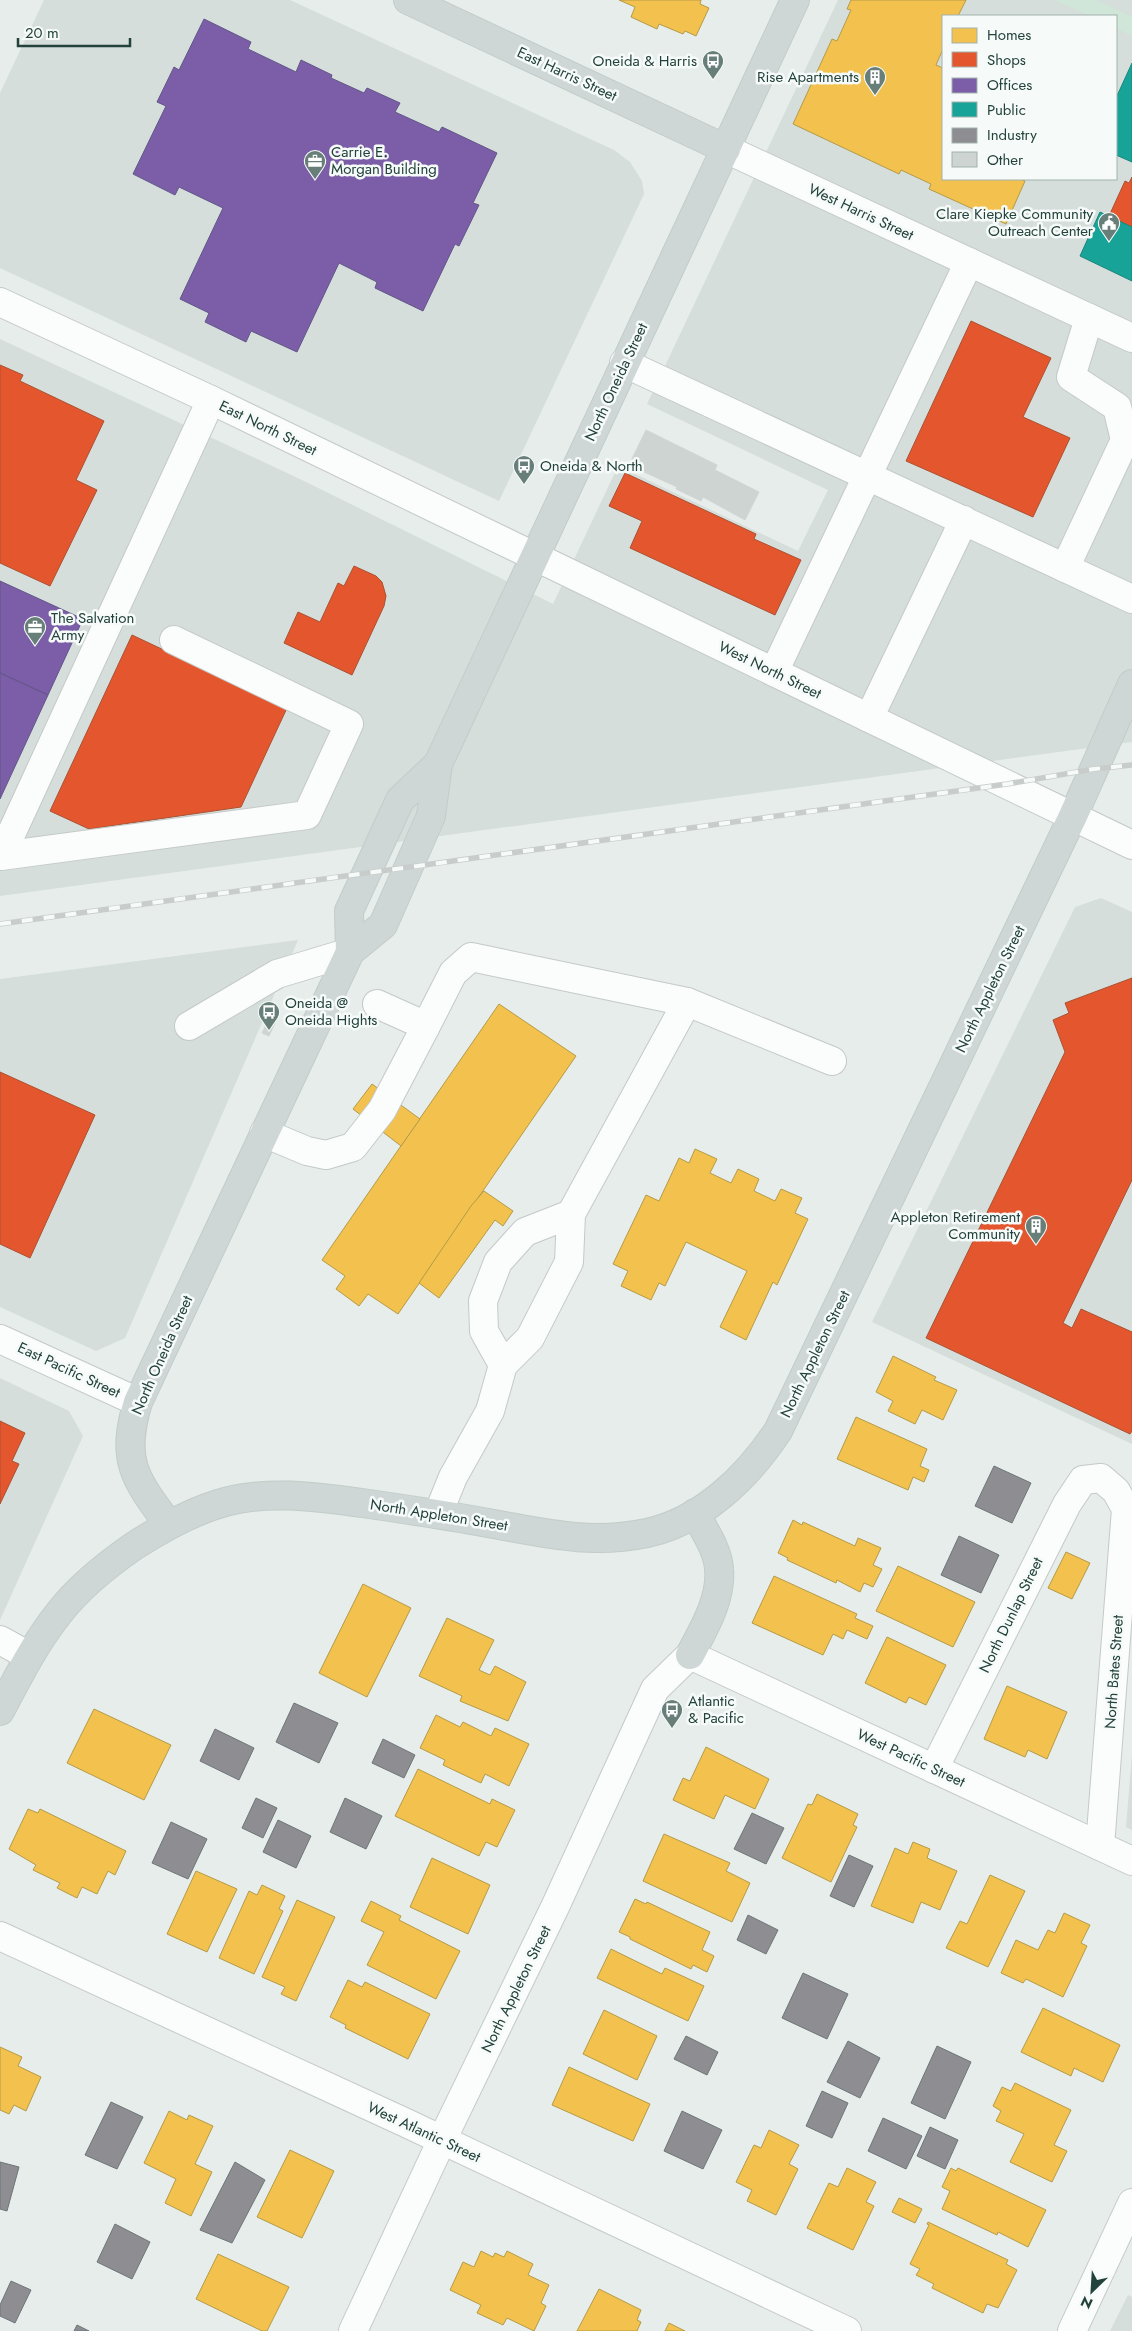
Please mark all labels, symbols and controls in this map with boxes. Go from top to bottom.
scale bar [18,15,130,47]
legend [942,15,1117,180]
text: 20 m [25,22,59,44]
text: Homes [987,24,1031,46]
street label: East Harris Street [513,41,621,107]
bus stop icon: Oneida & Harris [701,49,725,80]
text: Shops [987,49,1026,71]
place label: Oneida & Harris [593,50,697,72]
building icon: Rise Apartments [863,65,887,96]
place label: Rise Apartments [757,66,859,88]
text: Offices [987,74,1032,96]
text: Public [987,99,1026,121]
text: Industry [987,124,1037,146]
place label: Carrie E. Morgan Building [331,141,437,180]
office icon: Carrie E. Morgan Building [303,149,327,180]
text: Other [987,149,1024,171]
street label: West Harris Street [805,178,918,246]
place label: Clare Kiepke Community Outreach Center [936,203,1094,242]
public building icon: Clare Kiepke Community Outreach Center [1097,211,1121,242]
street label: North Oneida Street [579,319,653,445]
street label: East North Street [215,395,321,461]
bus stop icon: Oneida & North [512,454,536,485]
place label: Oneida & North [540,455,643,477]
place label: The Salvation Army [51,607,134,646]
office icon: The Salvation Army [23,615,47,646]
street label: West North Street [715,636,826,705]
street label: North Appleton Street [950,921,1031,1056]
place label: Oneida @ Oneida Hights [285,992,377,1031]
bus stop icon: Oneida @ Oneida Hights [257,1000,281,1031]
place label: Appleton Retirement Community [890,1206,1020,1245]
building icon: Appleton Retirement Community [1024,1214,1048,1245]
street label: North Appleton Street [775,1286,856,1421]
street label: North Oneida Street [126,1292,198,1418]
street label: East Pacific Street [14,1337,124,1404]
street label: North Appleton Street [369,1493,510,1537]
street label: North Dunlap Street [973,1553,1049,1677]
street label: North Bates Street [1099,1614,1129,1730]
place label: Atlantic & Pacific [688,1690,744,1729]
bus stop icon: Atlantic & Pacific [660,1698,684,1729]
street label: West Pacific Street [853,1723,969,1793]
street label: North Appleton Street [476,1921,557,2056]
street label: West Atlantic Street [364,2096,485,2168]
north arrow [1067,2266,1117,2316]
text: N [1077,2291,1096,2314]

